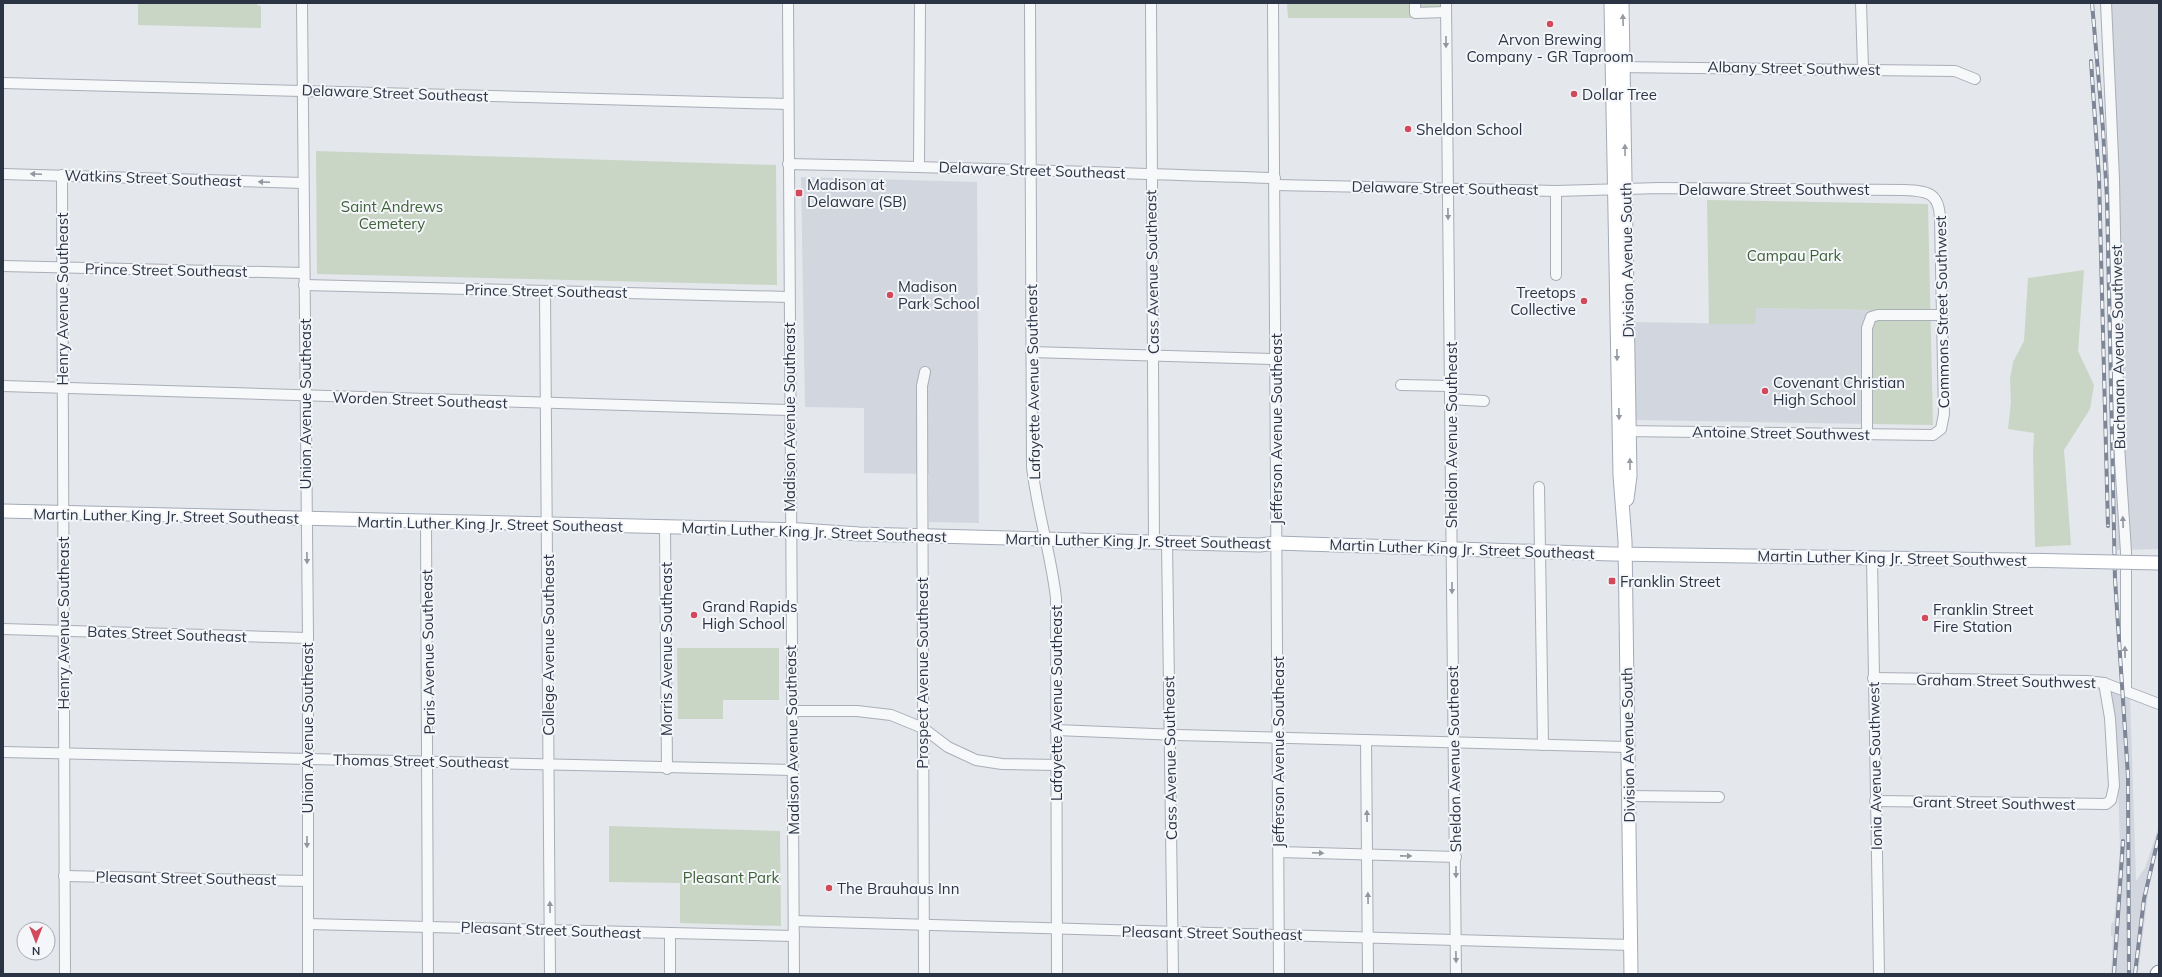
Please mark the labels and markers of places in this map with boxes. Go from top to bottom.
marker: Arvon Brewing Company - GR Taproom [1545,19,1555,29]
place label: Arvon Brewing Company - GR Taproom [1466,30,1634,66]
place label: Dollar Tree [1582,85,1657,104]
marker: Dollar Tree [1569,89,1579,99]
place label: Sheldon School [1416,120,1522,139]
marker: Sheldon School [1403,124,1413,134]
place label: Madison at Delaware (SB) [807,175,907,211]
marker: Madison at Delaware (SB) [794,188,804,198]
place label: Madison Park School [898,277,980,313]
place label: Treetops Collective [1510,283,1576,319]
marker: Madison Park School [885,290,895,300]
marker: Treetops Collective [1579,296,1589,306]
place label: Covenant Christian High School [1773,373,1905,409]
marker: Covenant Christian High School [1760,386,1770,396]
place label: Franklin Street [1620,572,1721,591]
marker: Franklin Street [1607,576,1617,586]
place label: Grand Rapids High School [702,597,797,633]
place label: Franklin Street Fire Station [1933,600,2034,636]
marker: Grand Rapids High School [689,610,699,620]
marker: Franklin Street Fire Station [1920,613,1930,623]
place label: The Brauhaus Inn [837,879,959,898]
marker: The Brauhaus Inn [824,883,834,893]

